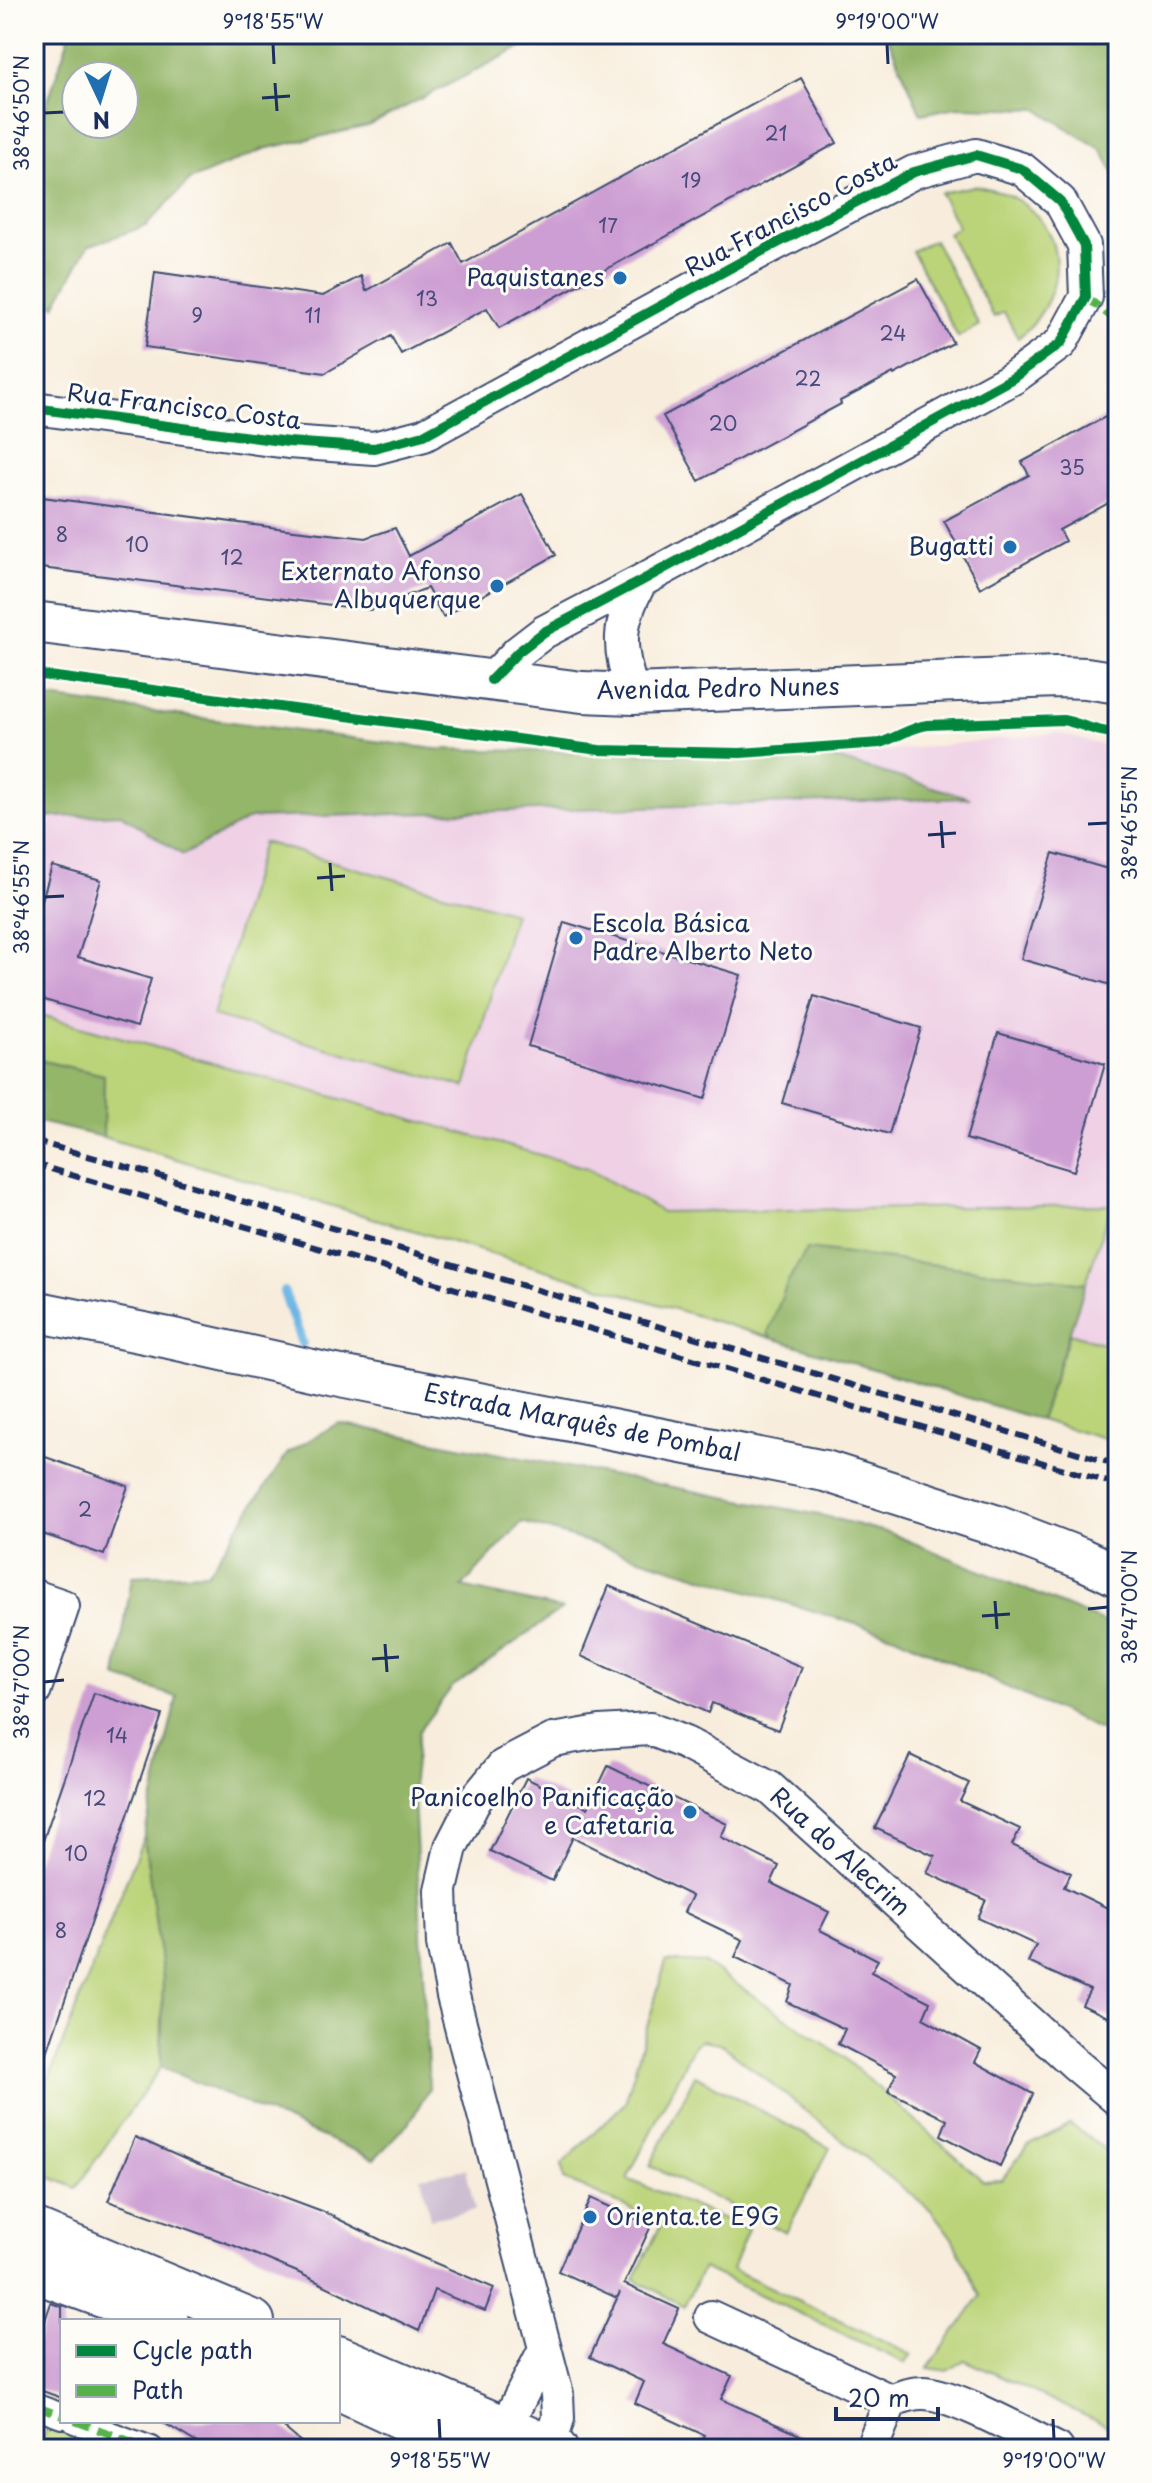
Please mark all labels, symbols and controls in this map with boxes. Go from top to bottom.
text: 9°18'55"W [222,6,324,36]
text: 9°19'00"W [835,6,939,36]
text: 38°46'50"N [6,55,36,171]
north arrow [60,60,140,140]
text: N [92,104,111,139]
house number: 21 [764,118,788,148]
street label: Rua Francisco Costa [678,142,902,284]
house number: 19 [681,165,701,195]
house number: 17 [598,210,618,240]
place label: Paquistanes [466,258,604,294]
marker: Paquistanes [611,269,629,287]
house number: 13 [416,283,438,313]
house number: 9 [191,300,203,330]
house number: 11 [305,300,321,330]
house number: 24 [880,318,906,348]
house number: 22 [795,363,821,393]
street label: Rua Francisco Costa [65,373,303,437]
house number: 20 [709,408,737,438]
house number: 35 [1059,452,1085,482]
house number: 8 [56,519,68,549]
place label: Bugatti [908,527,994,563]
house number: 10 [125,529,149,559]
marker: Bugatti [1001,538,1019,556]
house number: 12 [220,542,244,572]
place label: Externato Afonso Albuquerque [280,552,481,616]
marker: Externato Afonso Albuquerque [488,577,506,595]
street label: Avenida Pedro Nunes [596,667,840,707]
text: 38°46'55"N [1114,766,1144,881]
text: 38°46'55"N [6,840,36,955]
place label: Escola Básica Padre Alberto Neto [592,904,813,968]
marker: Escola Básica Padre Alberto Neto [567,929,585,947]
street label: Estrada Marquês de Pombal [421,1373,744,1469]
house number: 2 [78,1494,92,1524]
text: 38°47'00"N [1114,1550,1144,1665]
text: 38°47'00"N [6,1625,36,1740]
house number: 14 [106,1720,128,1750]
place label: Panicoelho Panificação e Cafetaria [410,1778,674,1842]
street label: Rua do Alecrim [763,1778,920,1923]
house number: 12 [83,1783,107,1813]
marker: Panicoelho Panificação e Cafetaria [681,1803,699,1821]
house number: 10 [64,1838,88,1868]
house number: 8 [55,1915,67,1945]
place label: Orienta.te E9G [606,2197,779,2233]
marker: Orienta.te E9G [581,2208,599,2226]
legend [60,2319,340,2423]
text: Cycle path [132,2331,253,2367]
text: Path [132,2371,184,2407]
scale bar [836,2371,938,2421]
text: 20 m [848,2379,910,2415]
text: 9°18'55"W [389,2445,491,2475]
text: 9°19'00"W [1002,2445,1106,2475]

